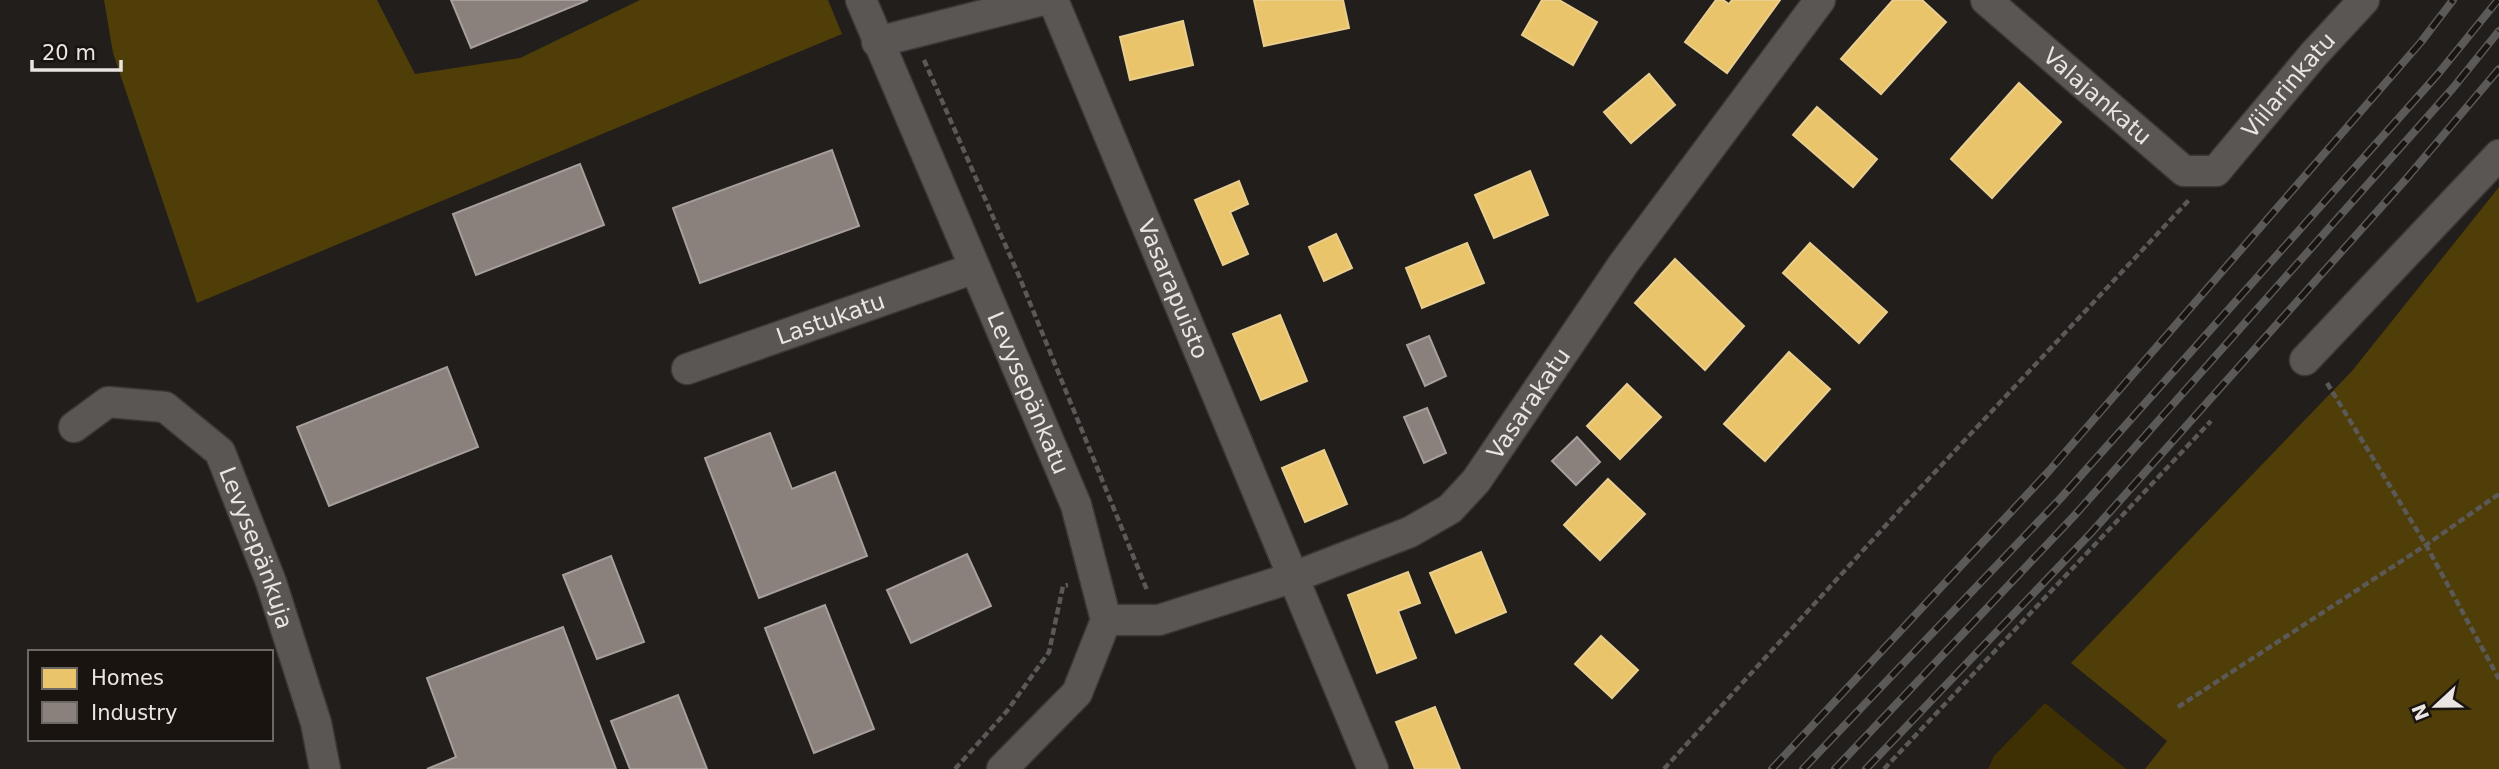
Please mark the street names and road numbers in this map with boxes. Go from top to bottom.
street label: Viilarinkatu [2237,27,2340,143]
street label: Valajankatu [2038,42,2157,150]
street label: Vasarapuisto [1133,215,1214,362]
street label: Lastukatu [773,288,888,350]
street label: Levysepänkatu [982,308,1074,478]
street label: Vasarakatu [1482,343,1575,464]
street label: Levysepänkuja [214,463,298,632]

